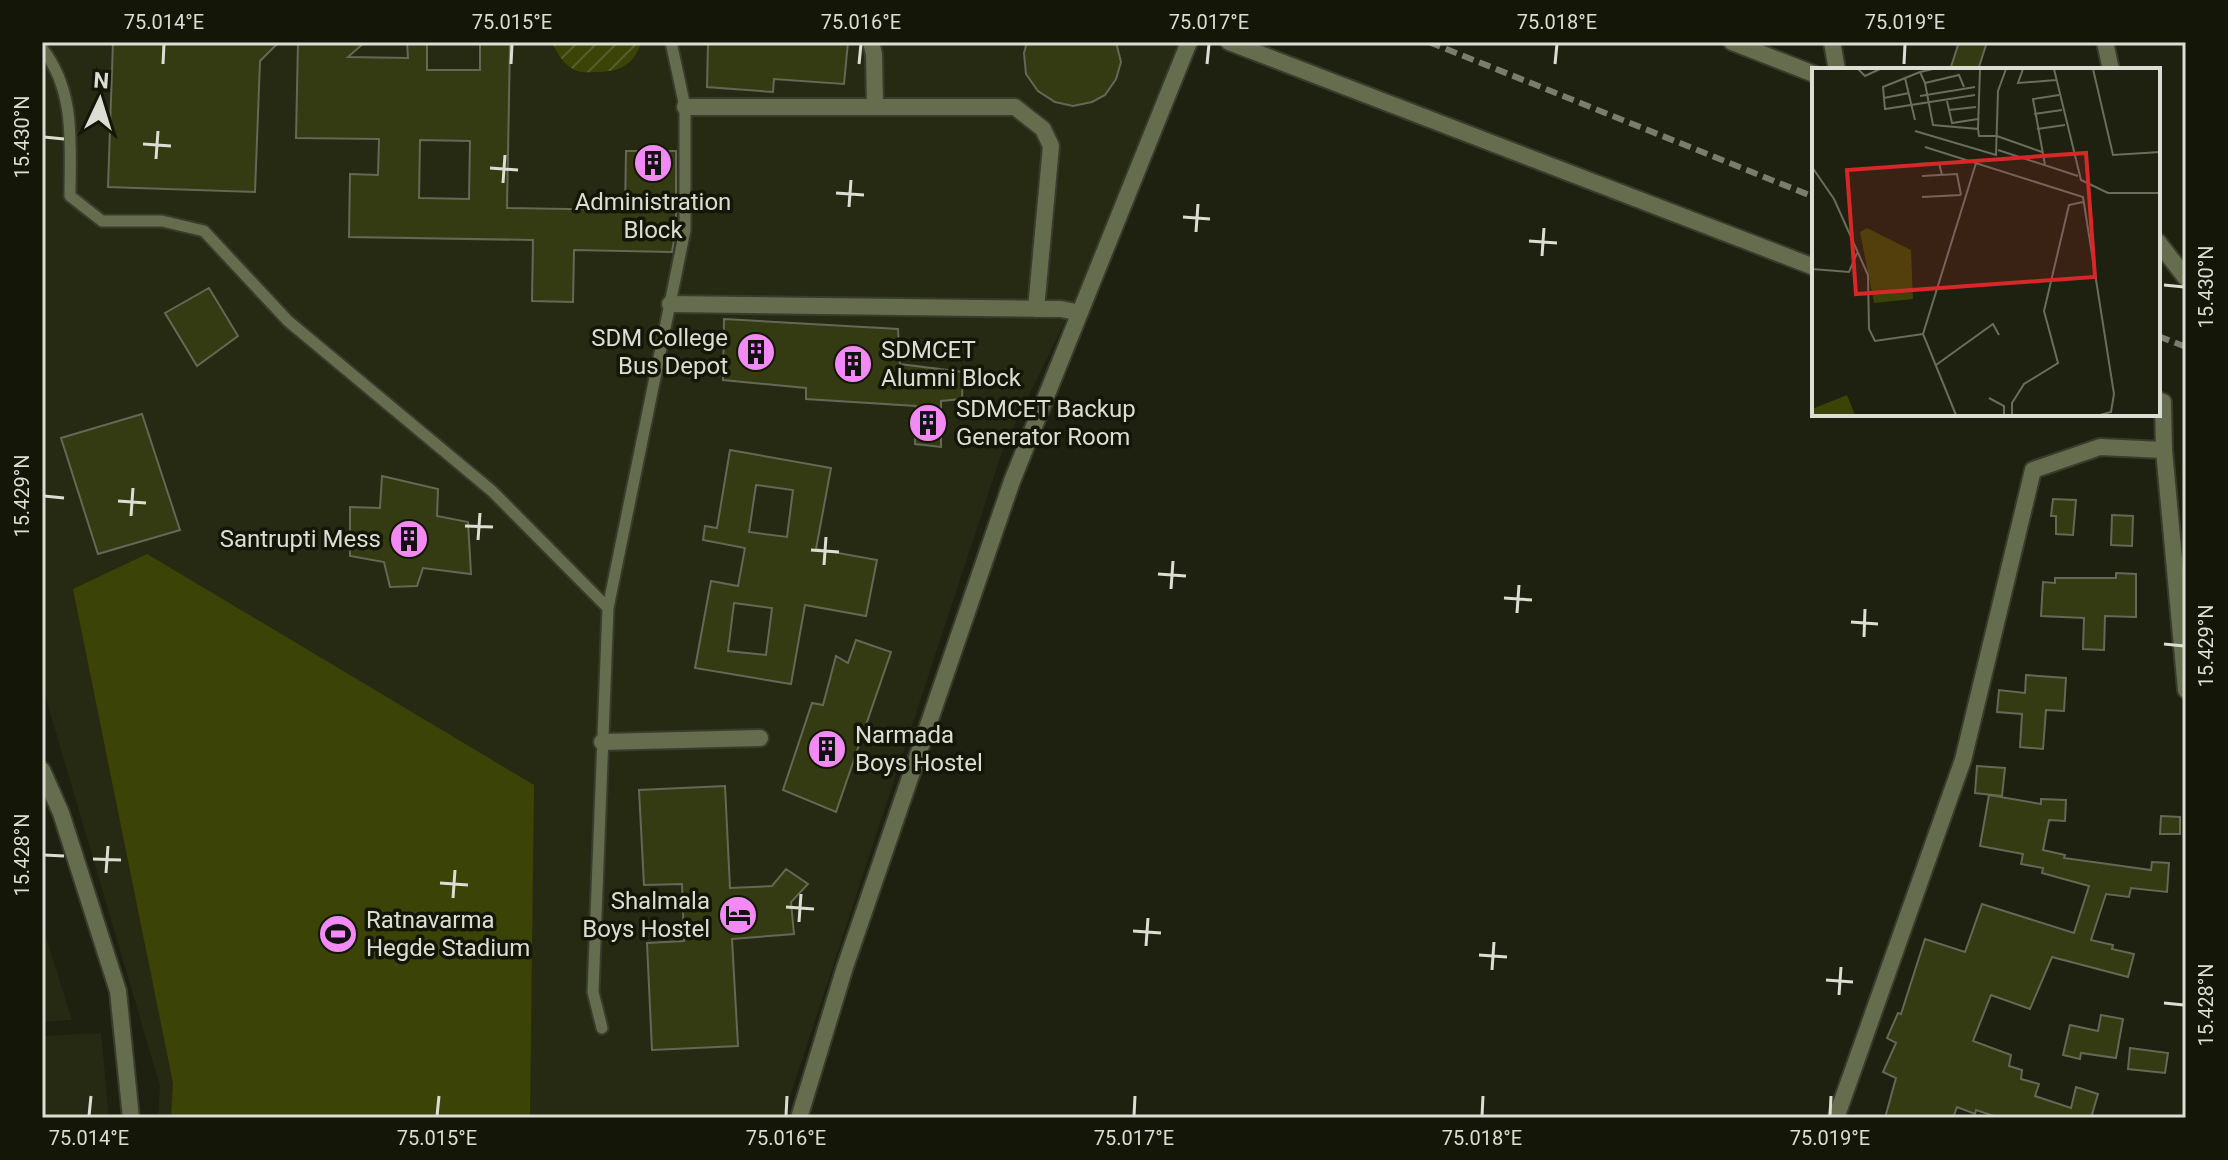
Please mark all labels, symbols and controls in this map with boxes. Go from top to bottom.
text: 75.014°E [124,10,204,34]
text: 75.015°E [472,10,552,34]
text: 75.016°E [821,10,901,34]
text: 75.017°E [1169,10,1249,34]
text: 75.018°E [1517,10,1597,34]
text: 75.019°E [1865,10,1945,34]
north arrow [60,60,140,140]
text: N [93,68,110,94]
inset map [1812,68,2160,416]
text: 15.430°N [10,95,34,179]
building icon: Administration Block [632,142,674,184]
place label: Administration Block [575,188,731,244]
text: 15.430°N [2194,245,2218,329]
place label: SDM College Bus Depot [591,324,728,380]
building icon: SDM College Bus Depot [735,331,777,373]
place label: SDMCET Alumni Block [881,336,1022,392]
building icon: SDMCET Alumni Block [832,343,874,385]
place label: SDMCET Backup Generator Room [956,395,1136,451]
building icon: SDMCET Backup Generator Room [907,402,949,444]
text: 15.429°N [10,454,34,538]
building icon: Santrupti Mess [388,518,430,560]
place label: Santrupti Mess [220,525,381,553]
text: 15.429°N [2194,604,2218,688]
place label: Narmada Boys Hostel [855,721,983,777]
building icon: Narmada Boys Hostel [806,728,848,770]
text: 15.428°N [10,813,34,897]
place label: Shalmala Boys Hostel [582,887,710,943]
hotel icon: Shalmala Boys Hostel [717,894,759,936]
place label: Ratnavarma Hegde Stadium [366,906,530,962]
sports icon: Ratnavarma Hegde Stadium [317,913,359,955]
text: 15.428°N [2194,963,2218,1047]
text: 75.014°E [49,1126,129,1150]
text: 75.015°E [397,1126,477,1150]
text: 75.016°E [746,1126,826,1150]
text: 75.017°E [1094,1126,1174,1150]
text: 75.018°E [1442,1126,1522,1150]
text: 75.019°E [1790,1126,1870,1150]

